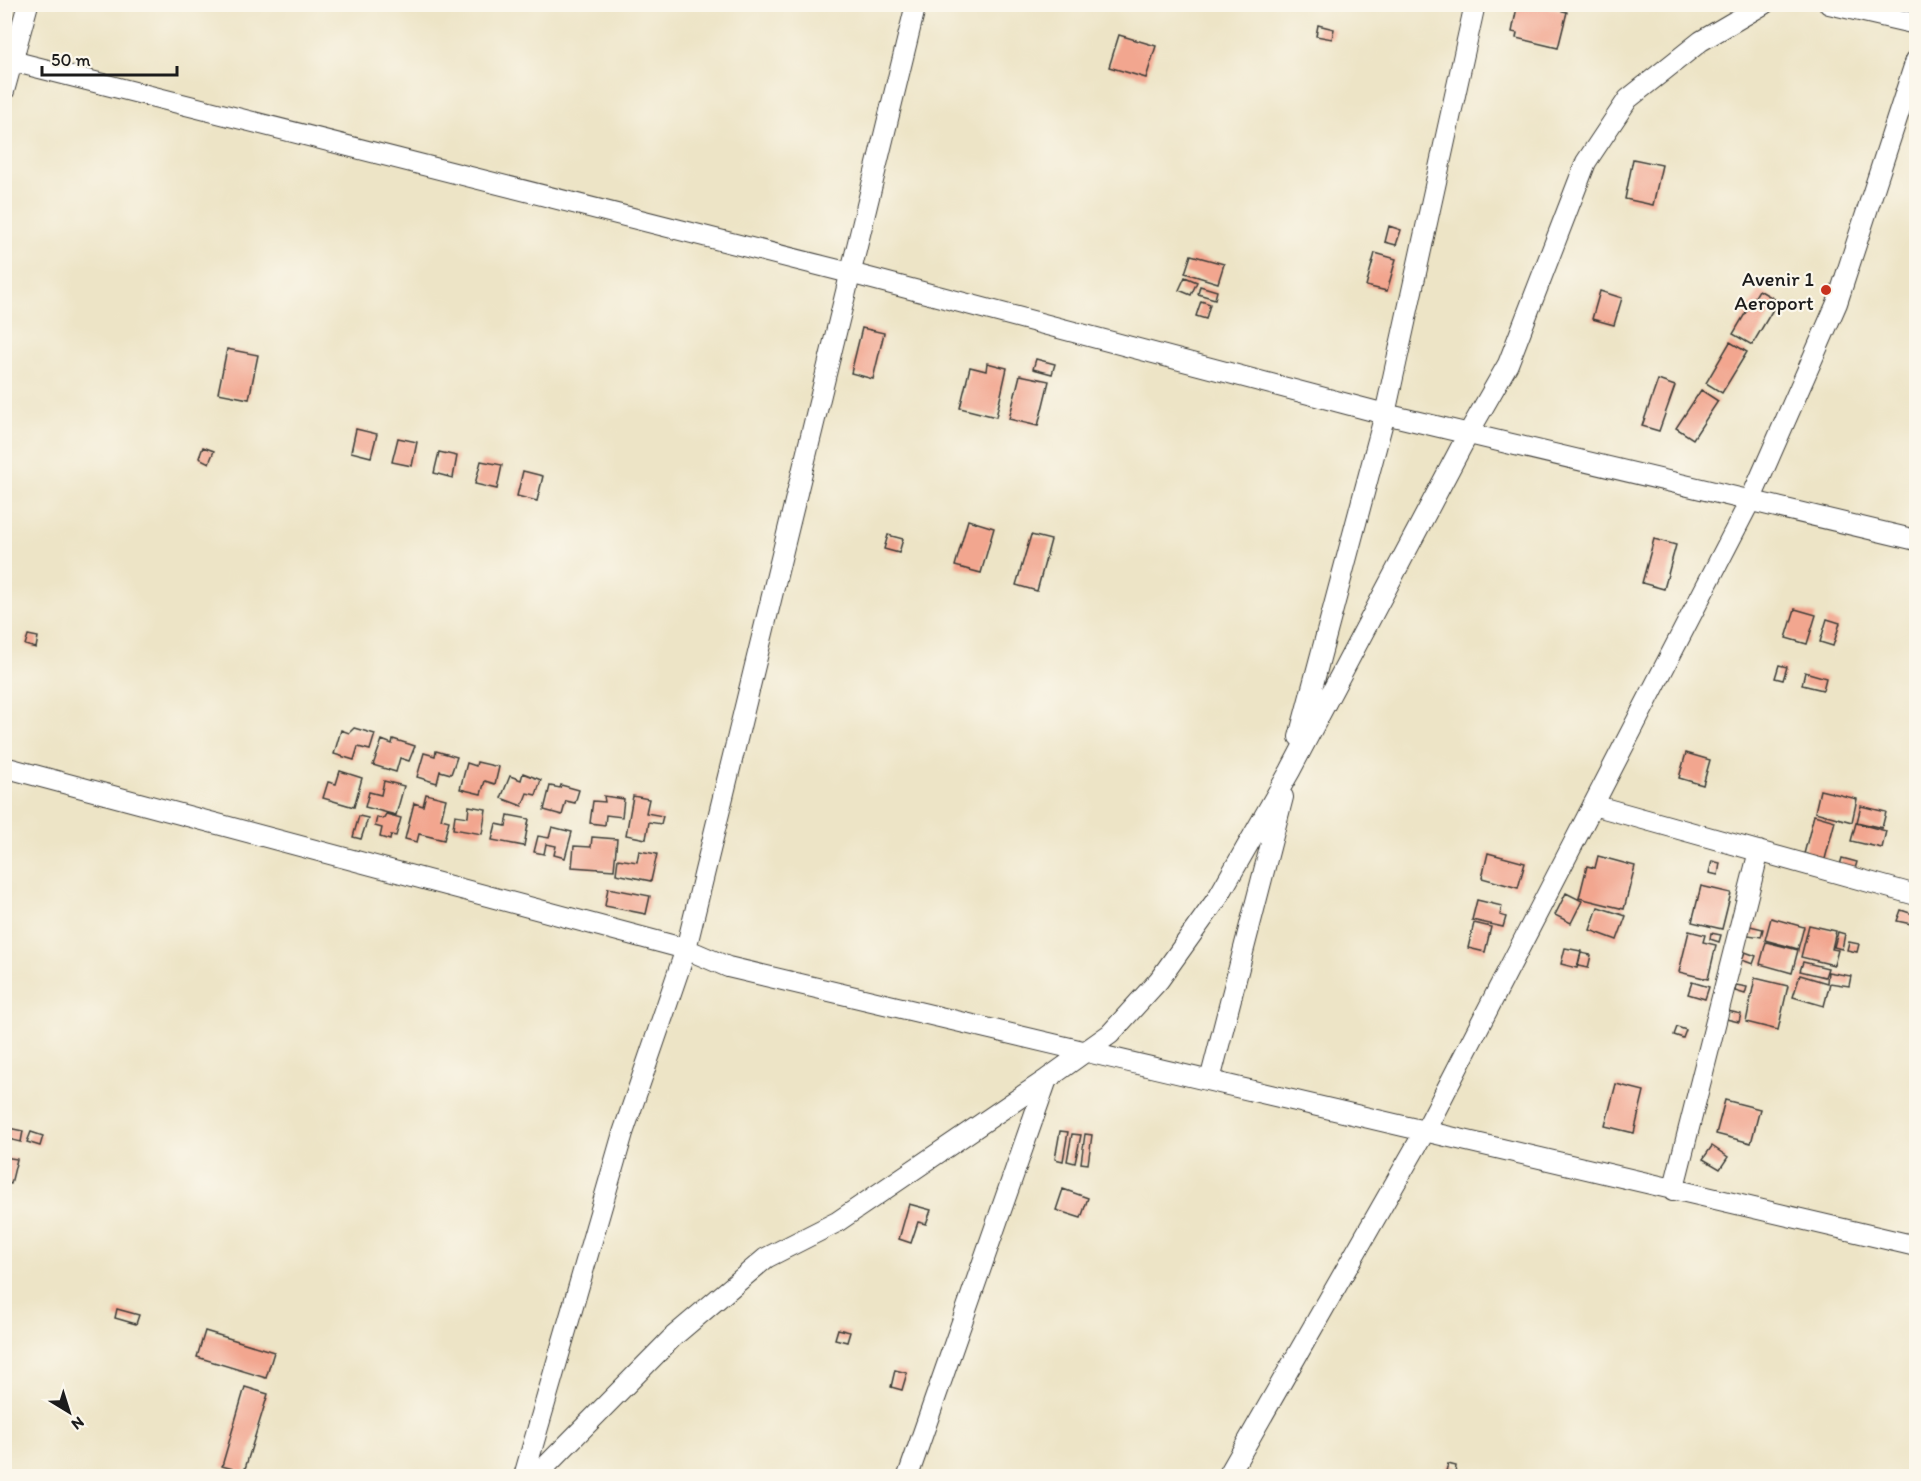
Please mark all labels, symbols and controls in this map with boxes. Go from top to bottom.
scale bar [42,39,177,77]
text: 50 m [51,49,91,71]
place label: Avenir 1 Aeroport [1734,266,1814,315]
marker: Avenir 1 Aeroport [1819,283,1833,297]
north arrow [39,1382,99,1442]
text: N [68,1413,88,1434]

